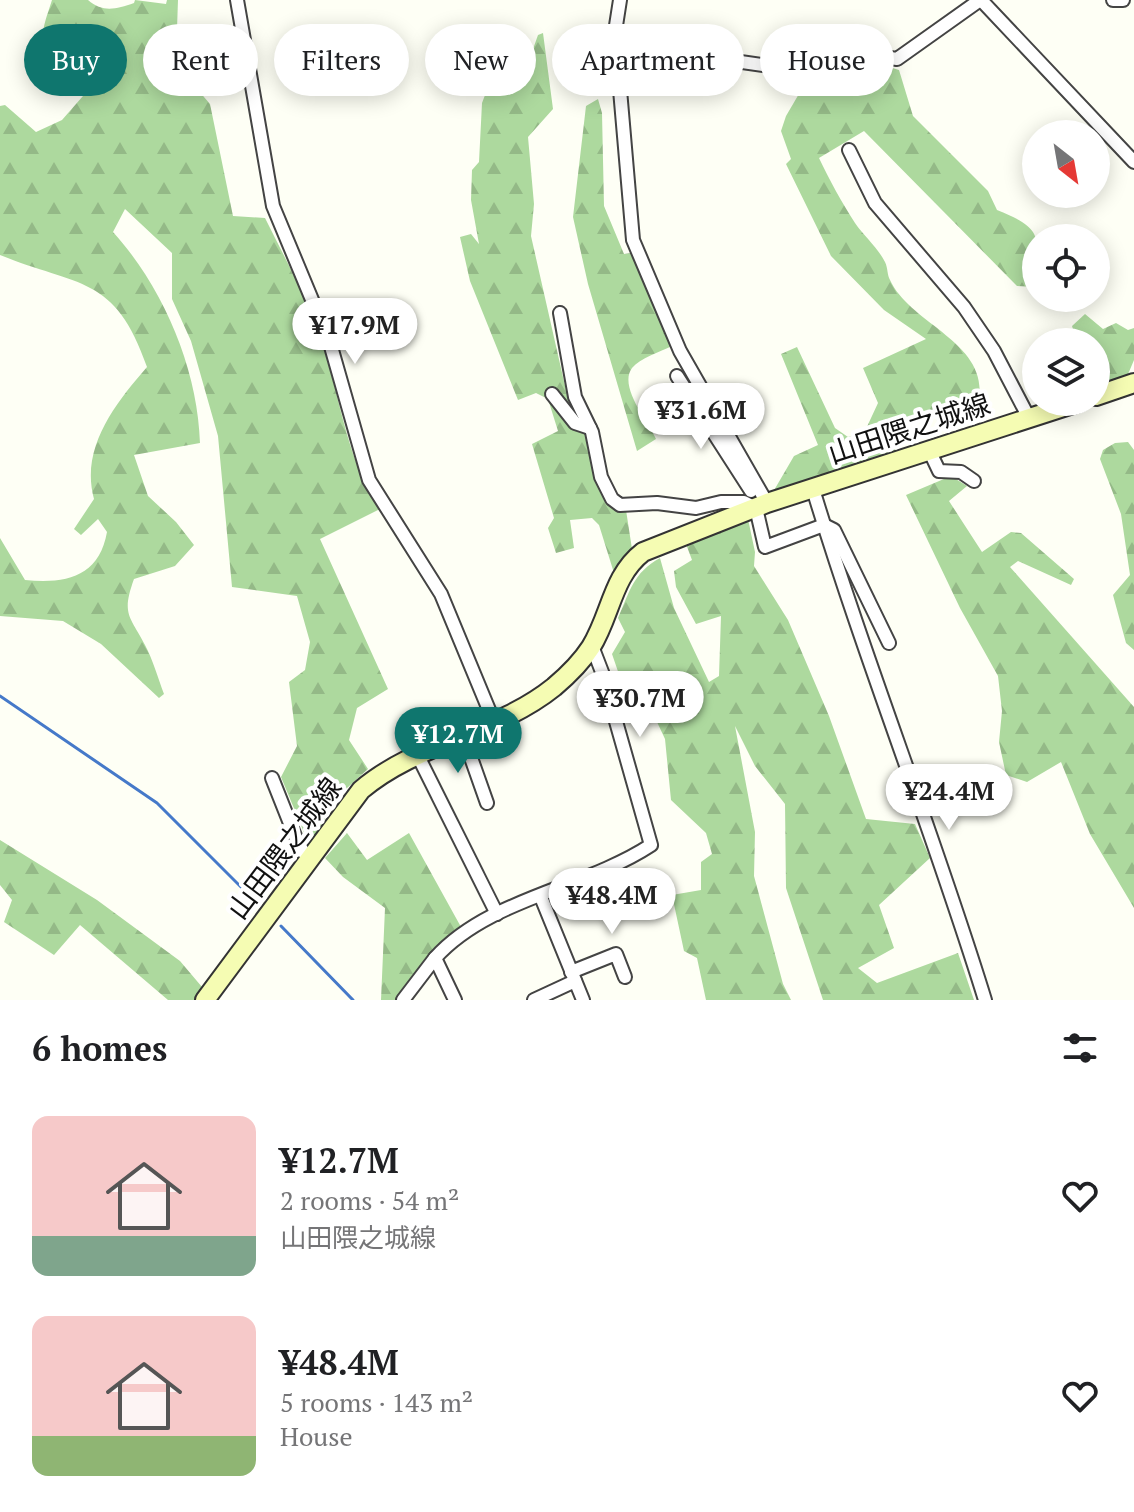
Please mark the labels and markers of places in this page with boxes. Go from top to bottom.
pin: ¥17.9M [290,298,420,366]
pin: ¥31.6M [636,383,766,451]
pin: ¥30.7M [575,671,705,739]
pin: ¥12.7M [393,707,523,775]
pin: ¥24.4M [884,764,1014,832]
pin: ¥48.4M [547,868,677,936]

